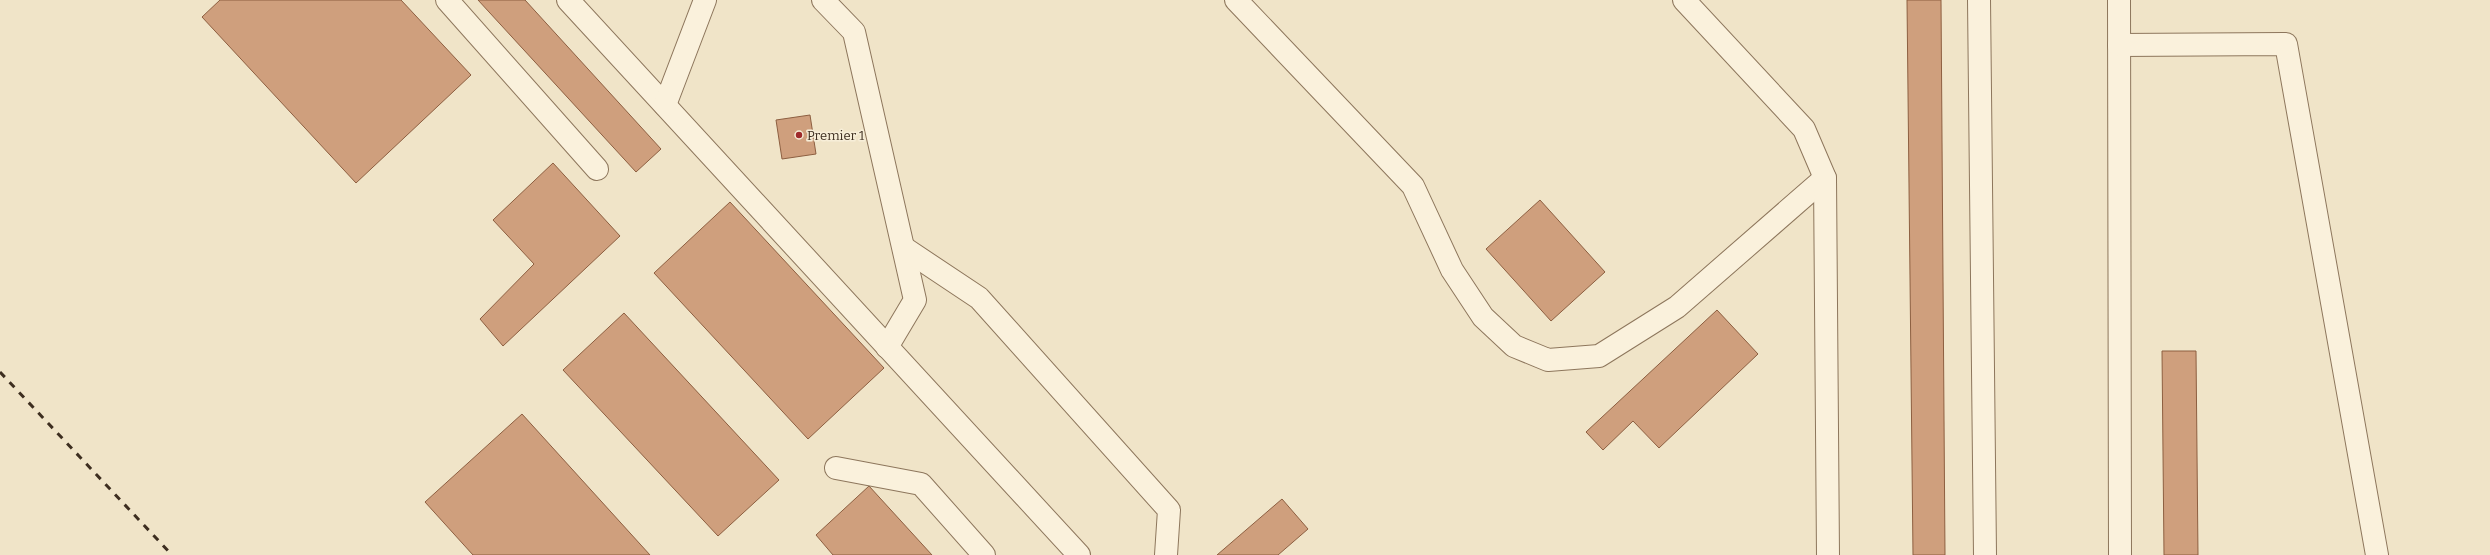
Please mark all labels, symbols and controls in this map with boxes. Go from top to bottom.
place label: Premier 1 [807,128,865,143]
marker: Premier 1 [794,130,804,140]

